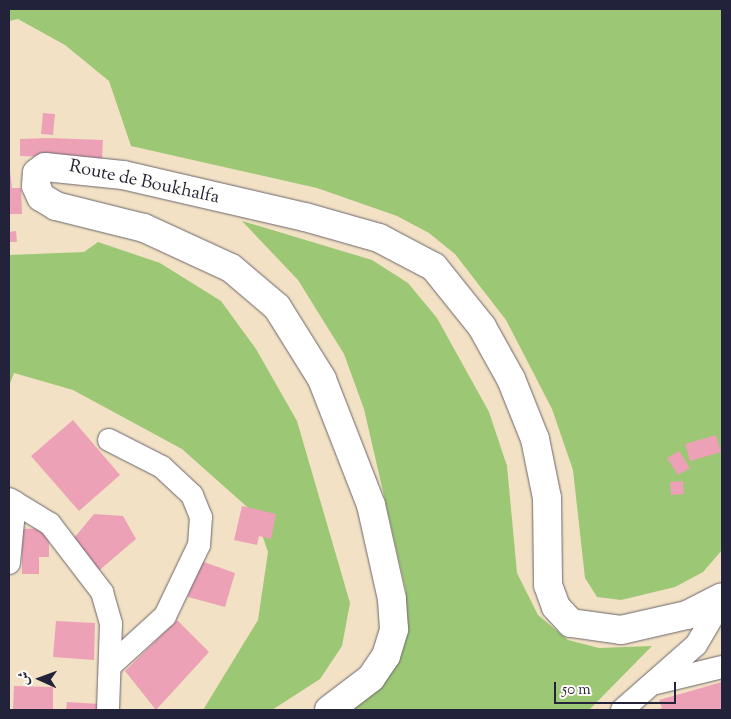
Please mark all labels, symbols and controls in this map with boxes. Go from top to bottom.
street label: Route de Boukhalfa [67,157,221,209]
north arrow [15,654,65,704]
text: ش [15,671,35,686]
scale bar [556,672,678,704]
text: 50 m [562,680,591,701]

